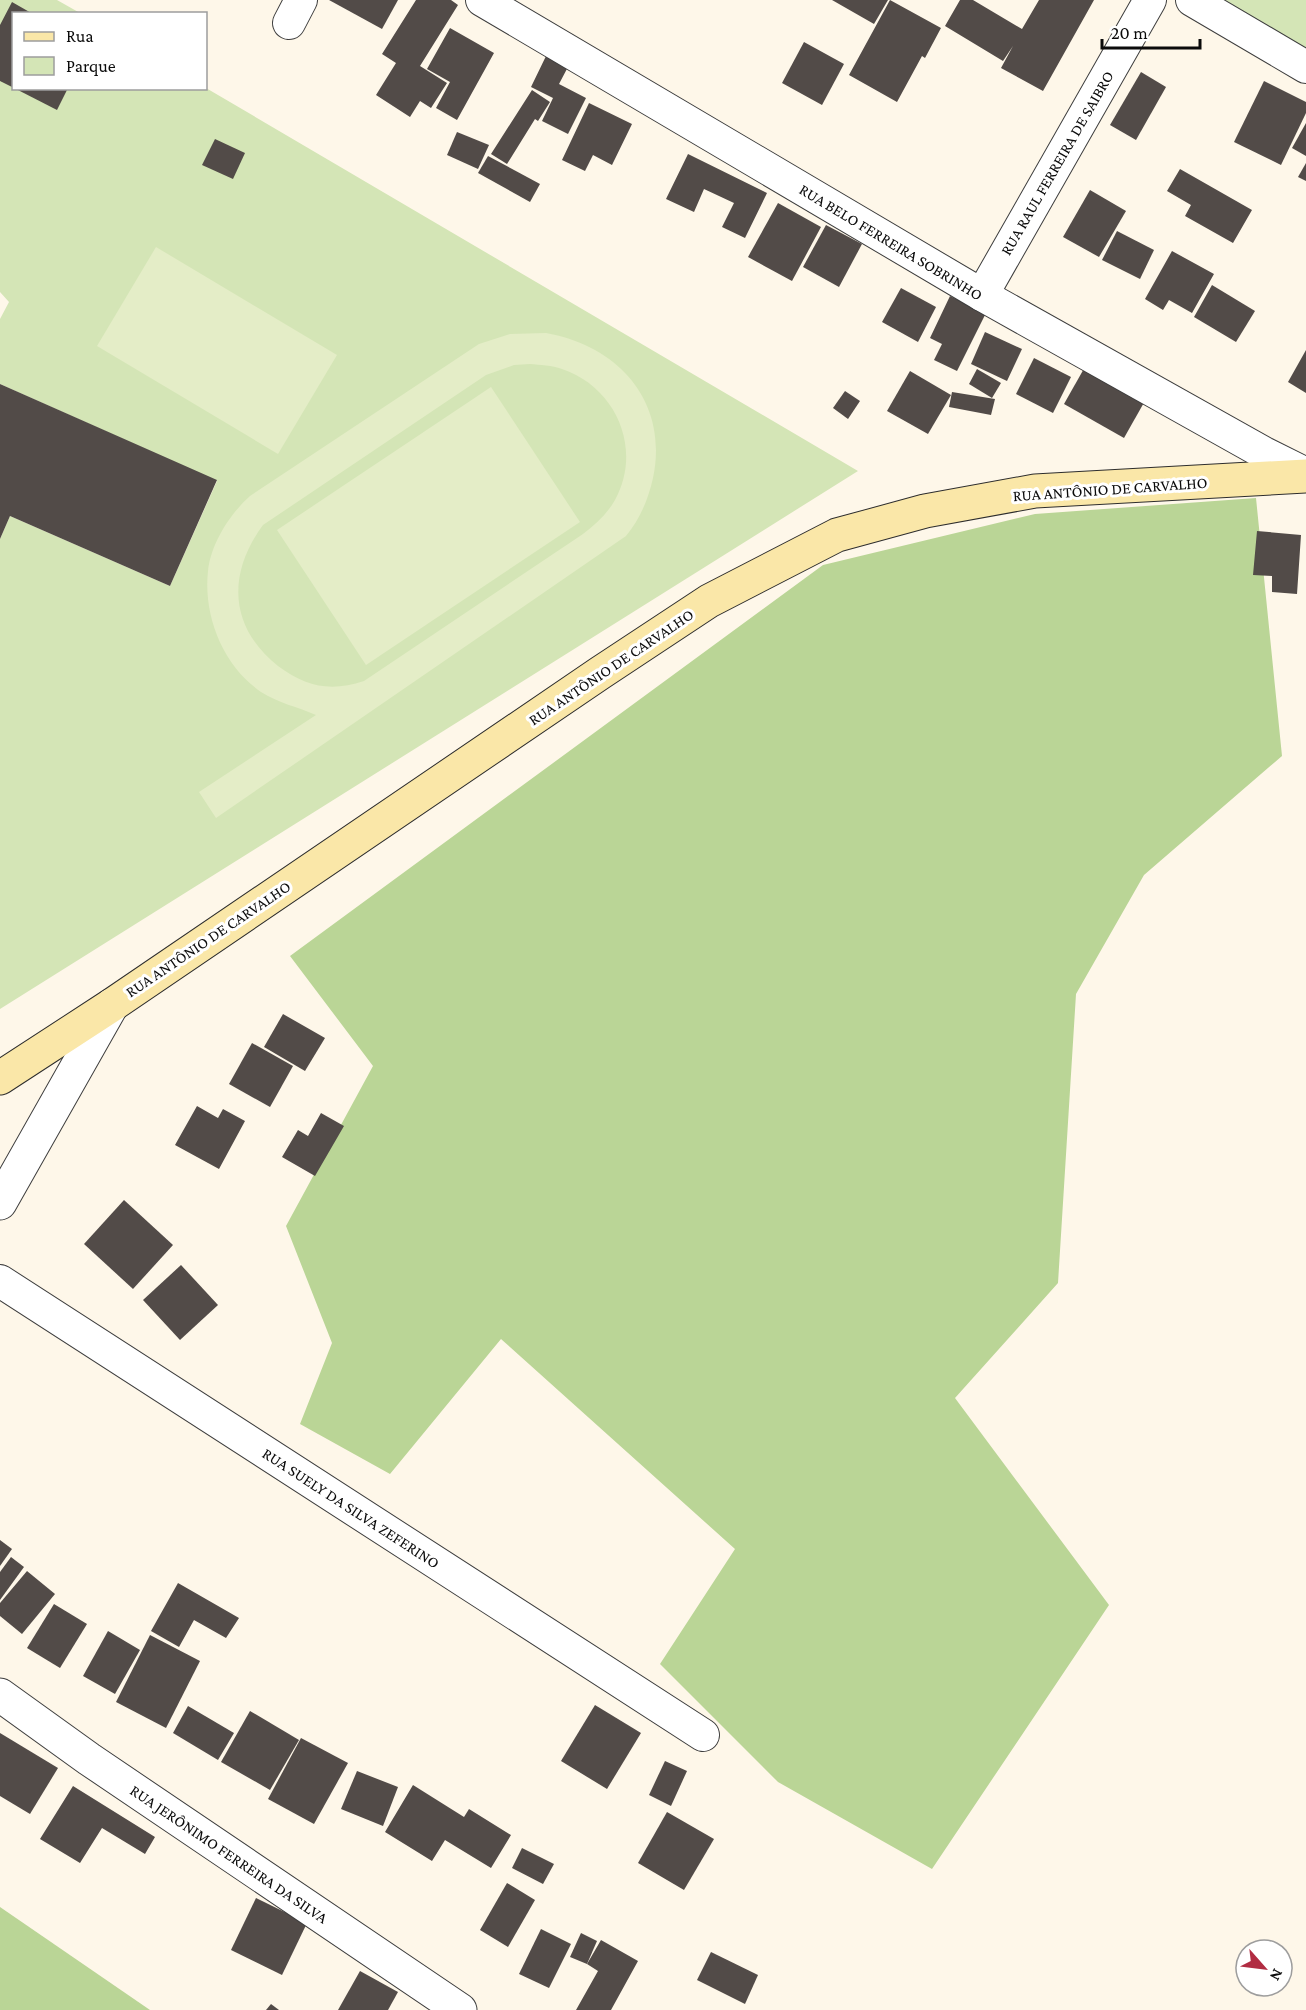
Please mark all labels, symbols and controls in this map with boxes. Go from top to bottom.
legend [12,12,207,90]
scale bar [1102,12,1200,50]
text: 20 m [1111,23,1148,43]
text: Rua [66,26,94,46]
text: Parque [66,56,116,76]
street label: RUA RAUL FERREIRA DE SAIBRO [997,68,1117,258]
street label: RUA BELO FERREIRA SOBRINHO [796,180,986,304]
street label: RUA ANTÔNIO DE CARVALHO [1012,474,1208,504]
street label: RUA ANTÔNIO DE CARVALHO [525,605,697,729]
street label: RUA ANTÔNIO DE CARVALHO [122,877,294,1001]
street label: RUA SUELY DA SILVA ZEFERINO [259,1444,443,1572]
street label: RUA JERÔNIMO FERREIRA DA SILVA [127,1781,332,1928]
north arrow [1234,1938,1294,1998]
text: N [1267,1966,1287,1984]

